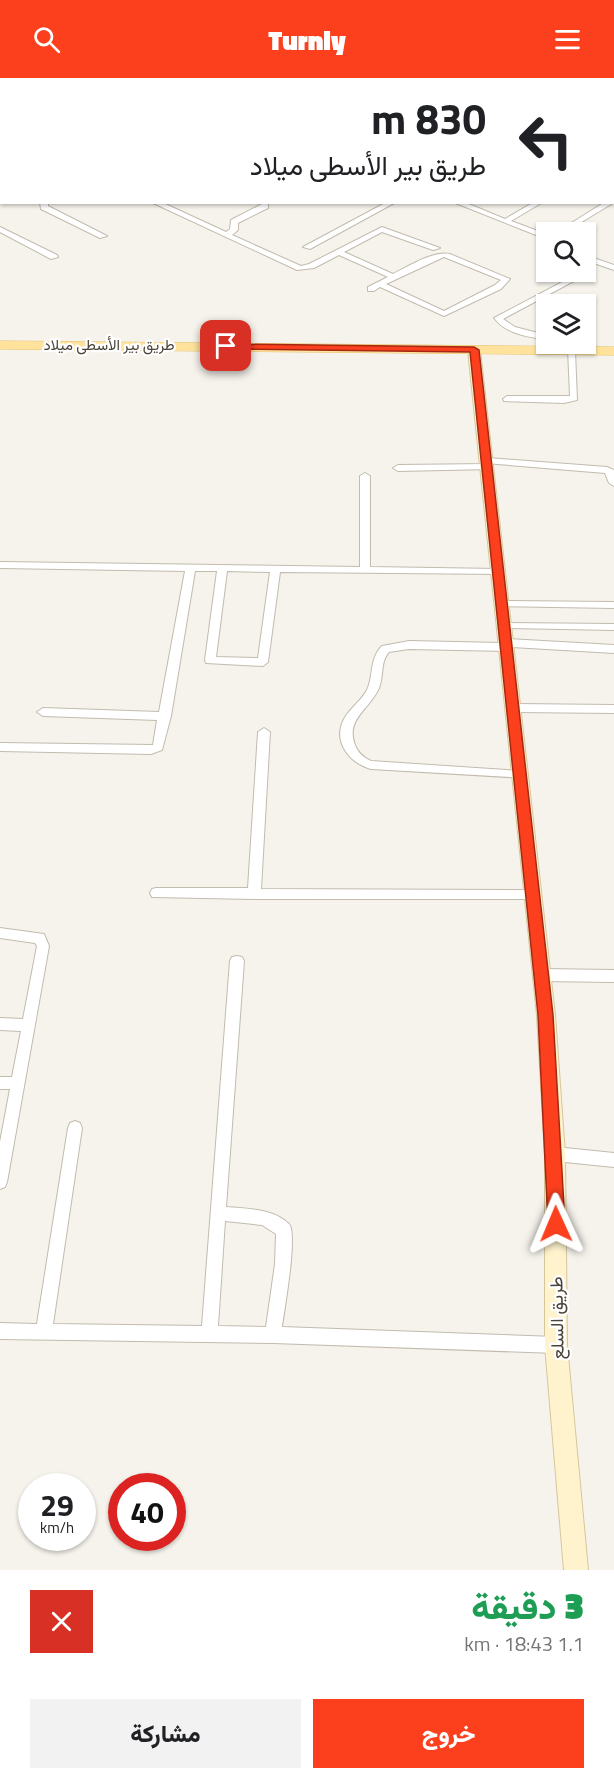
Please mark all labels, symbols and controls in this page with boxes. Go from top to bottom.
text: Turnly [268,19,346,60]
icon: search [30,23,63,56]
icon: menu [551,23,584,56]
text: 830 m [371,86,486,150]
icon: left [507,102,585,180]
text: طريق بير الأسطى ميلاد [250,144,486,185]
map controls [536,222,596,354]
button: search [536,222,596,282]
button: layers [536,294,596,354]
pin [200,320,251,371]
icon: arrive [209,329,242,362]
street label: طريق بير الأسطى ميلاد [43,333,175,356]
position arrow [524,1192,588,1256]
street label: طريق السلع [542,1276,571,1360]
speed limit sign: 40 [108,1473,186,1551]
text: 29 [40,1482,74,1528]
text: km/h [40,1516,74,1539]
text: 3 دقيقة [471,1578,584,1633]
button: close [30,1590,93,1653]
text: 1.1 km · 18:43 [464,1628,584,1659]
button: مشاركة [30,1699,301,1768]
button: خروج [313,1699,584,1768]

